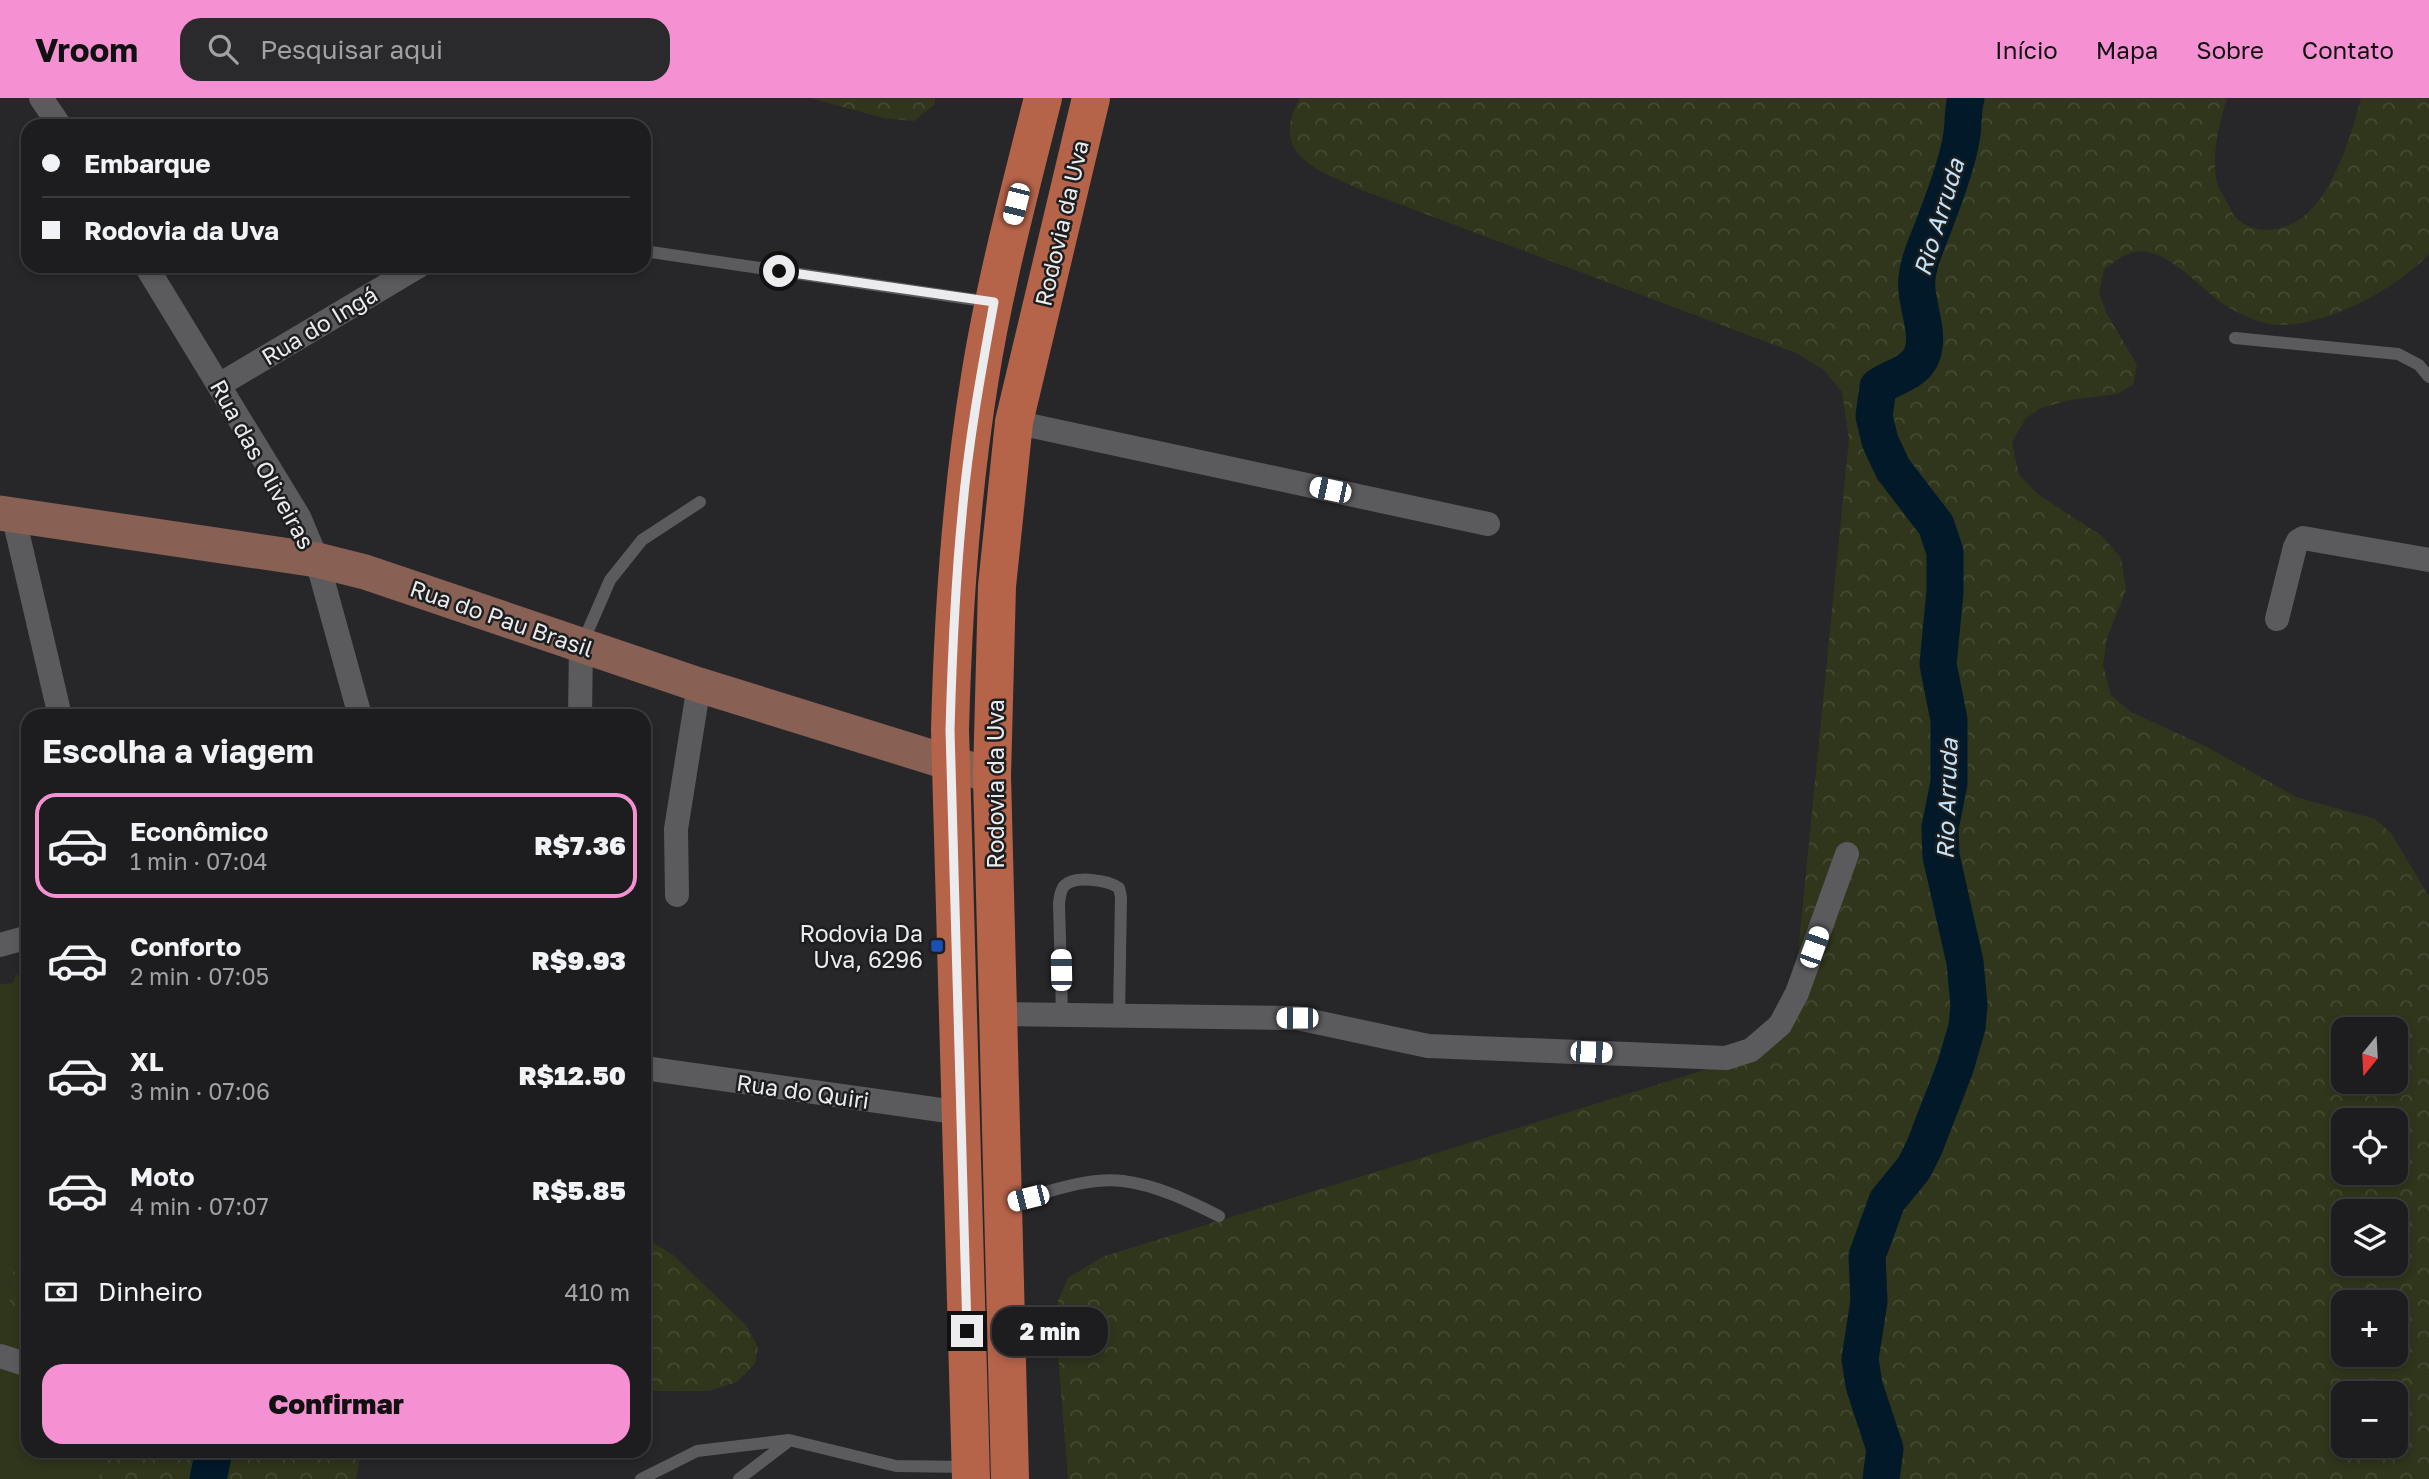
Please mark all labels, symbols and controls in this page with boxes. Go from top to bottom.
search box [180,18,670,81]
text: Vroom [35,30,138,69]
icon: search [204,30,242,68]
text: Pesquisar aqui [260,34,443,65]
text: Início [1995,35,2058,64]
text: Mapa [2096,35,2158,64]
text: Sobre [2196,35,2264,64]
text: Contato [2302,35,2394,64]
street label: Rodovia da Uva [1028,137,1094,309]
text: Embarque [84,148,211,179]
water label: Rio Arruda [1906,154,1970,279]
car [1001,181,1032,227]
text: Rodovia da Uva [84,215,279,246]
route start [763,255,795,287]
street label: Rua do Ingá [256,280,382,370]
street label: Rua das Oliveiras [205,374,321,554]
car [1308,475,1353,505]
street label: Rua do Pau Brasil [407,574,597,662]
street label: Rodovia da Uva [981,699,1009,869]
text: Escolha a viagem [42,732,314,770]
water label: Rio Arruda [1929,737,1963,860]
icon: car [46,814,109,877]
text: Econômico [130,816,268,847]
text: R$7.36 [534,830,626,861]
text: 1 min · 07:04 [130,847,268,875]
place label: Rodovia Da Uva, 6296 [799,919,923,973]
car [1797,924,1832,970]
icon: car [46,929,109,992]
text: Conforto [130,931,241,962]
marker: Rodovia Da Uva, 6296 [929,938,945,954]
text: R$9.93 [532,945,626,976]
car [1051,949,1072,991]
text: 2 min · 07:05 [130,962,269,990]
car [1277,1008,1319,1029]
north arrow [2331,1017,2408,1094]
map controls [2331,1017,2408,1458]
car [1570,1041,1613,1063]
icon: car [46,1044,109,1107]
text: XL [130,1046,164,1077]
text: R$12.50 [518,1060,626,1091]
street label: Rua do Quiri [735,1068,871,1114]
text: 3 min · 07:06 [130,1077,270,1105]
button: locate [2331,1108,2408,1185]
icon: car [46,1159,109,1222]
text: Moto [130,1161,195,1192]
text: R$5.85 [532,1175,626,1206]
car [1006,1183,1051,1213]
text: 4 min · 07:07 [130,1192,269,1220]
button: layers [2331,1199,2408,1276]
icon: cash [42,1273,80,1311]
text: Dinheiro [98,1276,203,1307]
text: 410 m [564,1278,630,1306]
button: + [2331,1290,2408,1367]
callout: 2 min [992,1306,1107,1356]
route end [951,1315,983,1347]
text: 2 min [1020,1317,1080,1345]
button: Confirmar [42,1364,630,1444]
button: − [2331,1381,2408,1458]

